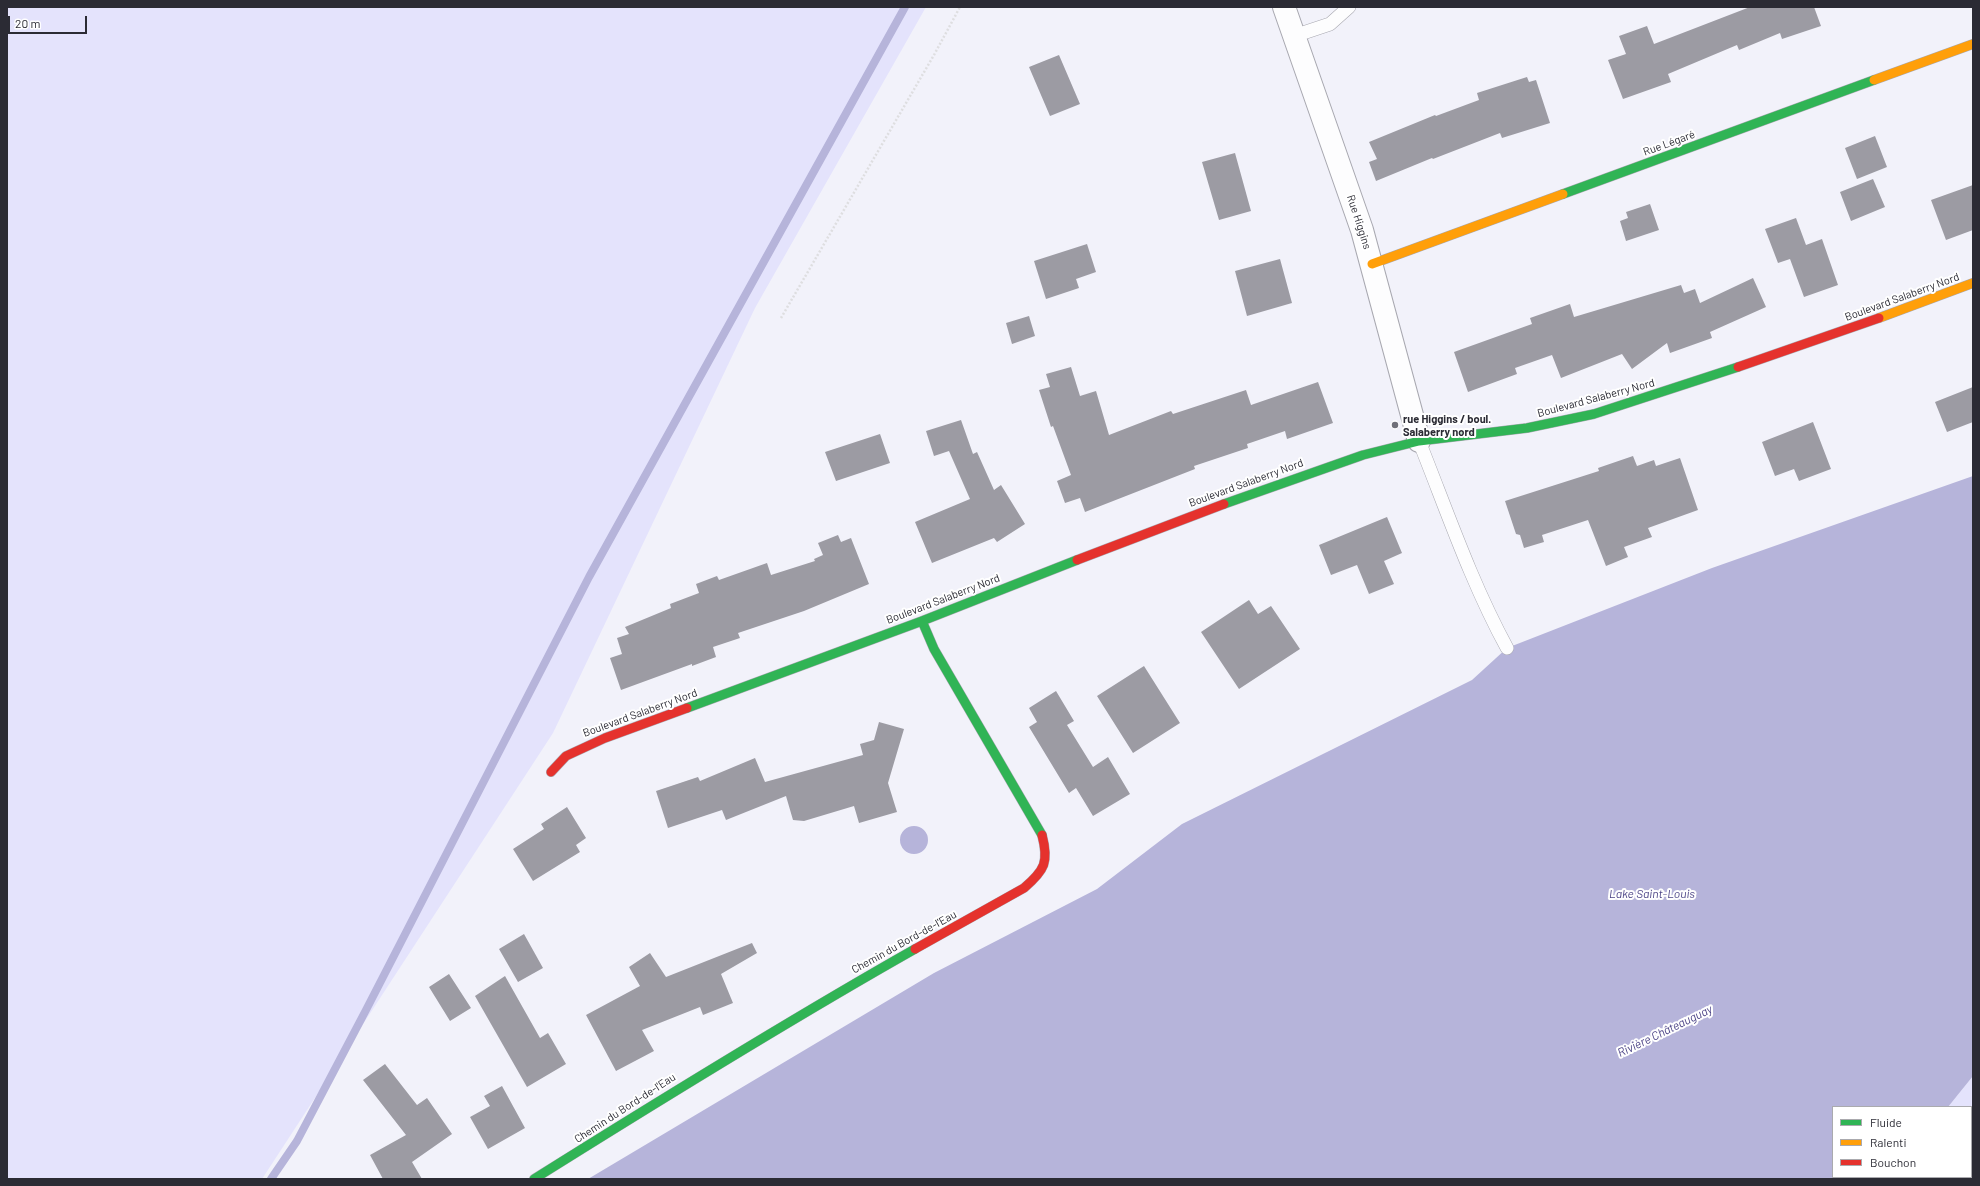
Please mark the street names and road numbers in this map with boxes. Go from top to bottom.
street label: Rue Légaré [1641,128,1697,158]
street label: Rue Higgins [1344,193,1374,251]
street label: Boulevard Salaberry Nord [1843,270,1961,324]
street label: Boulevard Salaberry Nord [1536,376,1656,420]
street label: Boulevard Salaberry Nord [1187,456,1305,510]
street label: Boulevard Salaberry Nord [884,571,1002,627]
street label: Boulevard Salaberry Nord [581,686,699,740]
street label: Chemin du Bord-de-l'Eau [849,908,959,976]
street label: Chemin du Bord-de-l'Eau [572,1070,678,1146]

